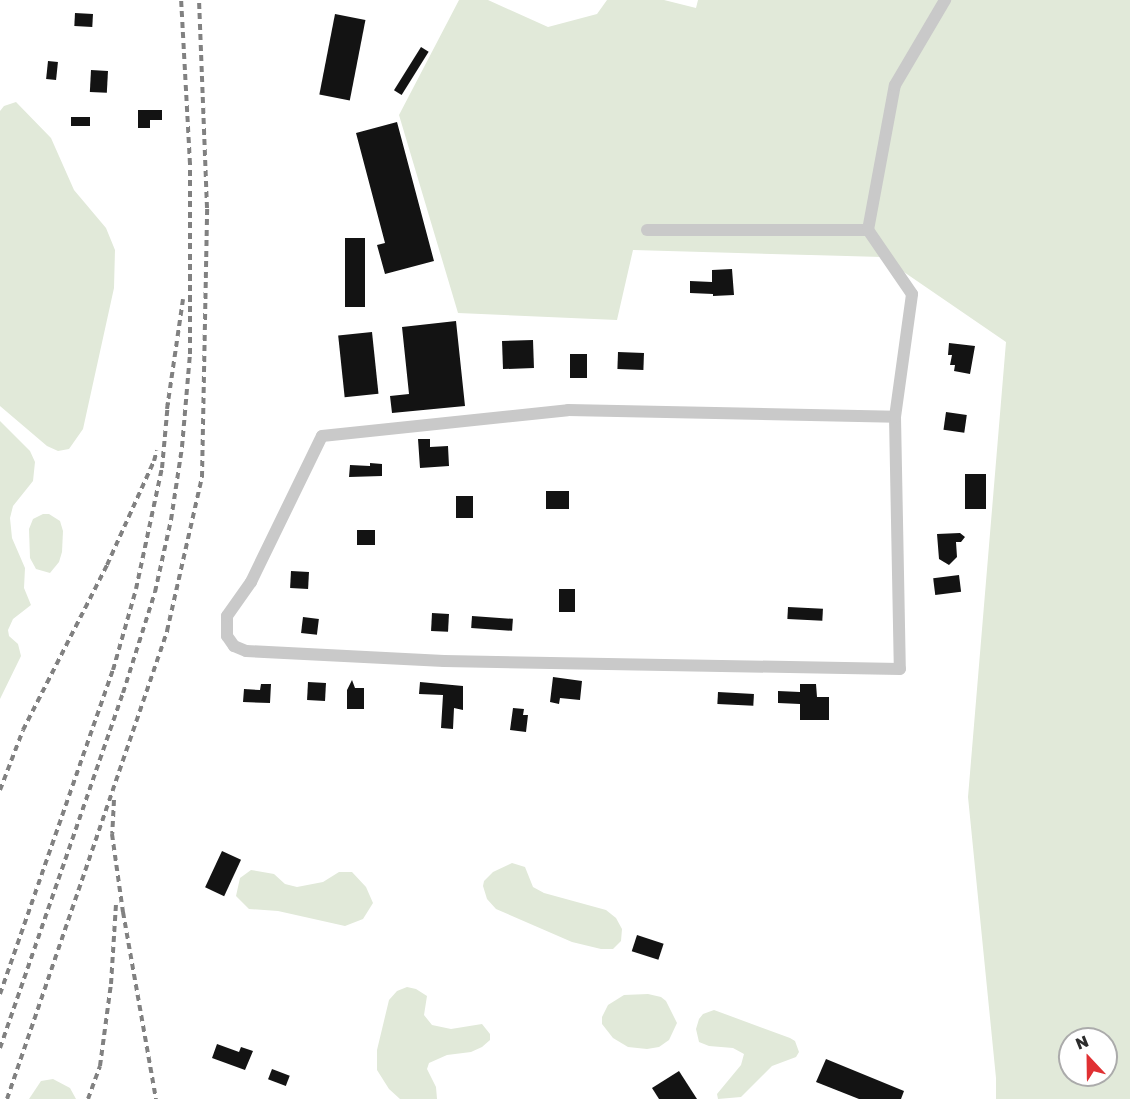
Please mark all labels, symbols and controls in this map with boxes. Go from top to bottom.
north arrow [1058,1027,1118,1087]
text: N [1073,1031,1091,1054]

